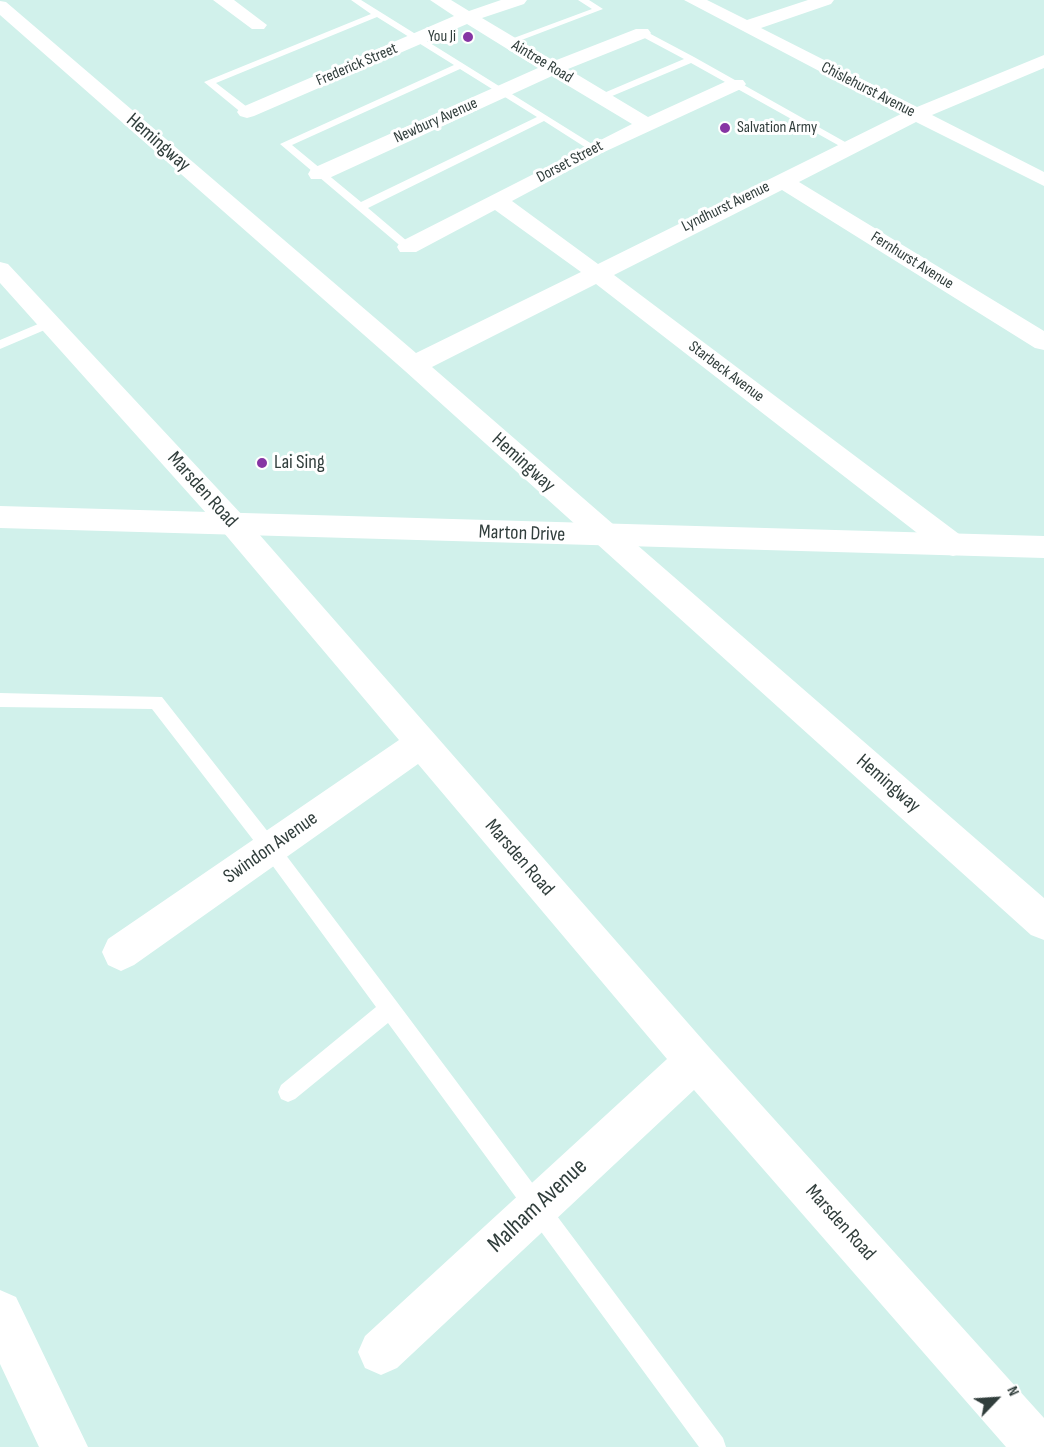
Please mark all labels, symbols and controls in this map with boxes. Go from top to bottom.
place label: You Ji [428,27,456,47]
marker: You Ji [461,30,475,44]
street label: Aintree Road [508,36,576,88]
street label: Frederick Street [314,39,400,91]
street label: Chislehurst Avenue [818,58,918,122]
street label: Newbury Avenue [391,94,481,148]
street label: Hemingway [121,109,195,177]
place label: Salvation Army [737,118,817,138]
marker: Salvation Army [718,121,732,135]
street label: Dorset Street [534,137,606,187]
street label: Lyndhurst Avenue [679,177,773,237]
street label: Fernhurst Avenue [867,228,957,294]
street label: Starbeck Avenue [684,337,768,407]
street label: Hemingway [486,428,560,498]
street label: Marsden Road [162,447,242,533]
place label: Lai Sing [274,451,325,475]
marker: Lai Sing [255,456,269,470]
street label: Marton Drive [478,520,566,548]
street label: Hemingway [851,750,925,818]
street label: Swindon Avenue [219,807,323,889]
street label: Marsden Road [479,815,559,901]
street label: Malham Avenue [482,1153,594,1259]
street label: Marsden Road [800,1180,880,1266]
north arrow [966,1369,1026,1429]
text: N [1002,1383,1023,1399]

